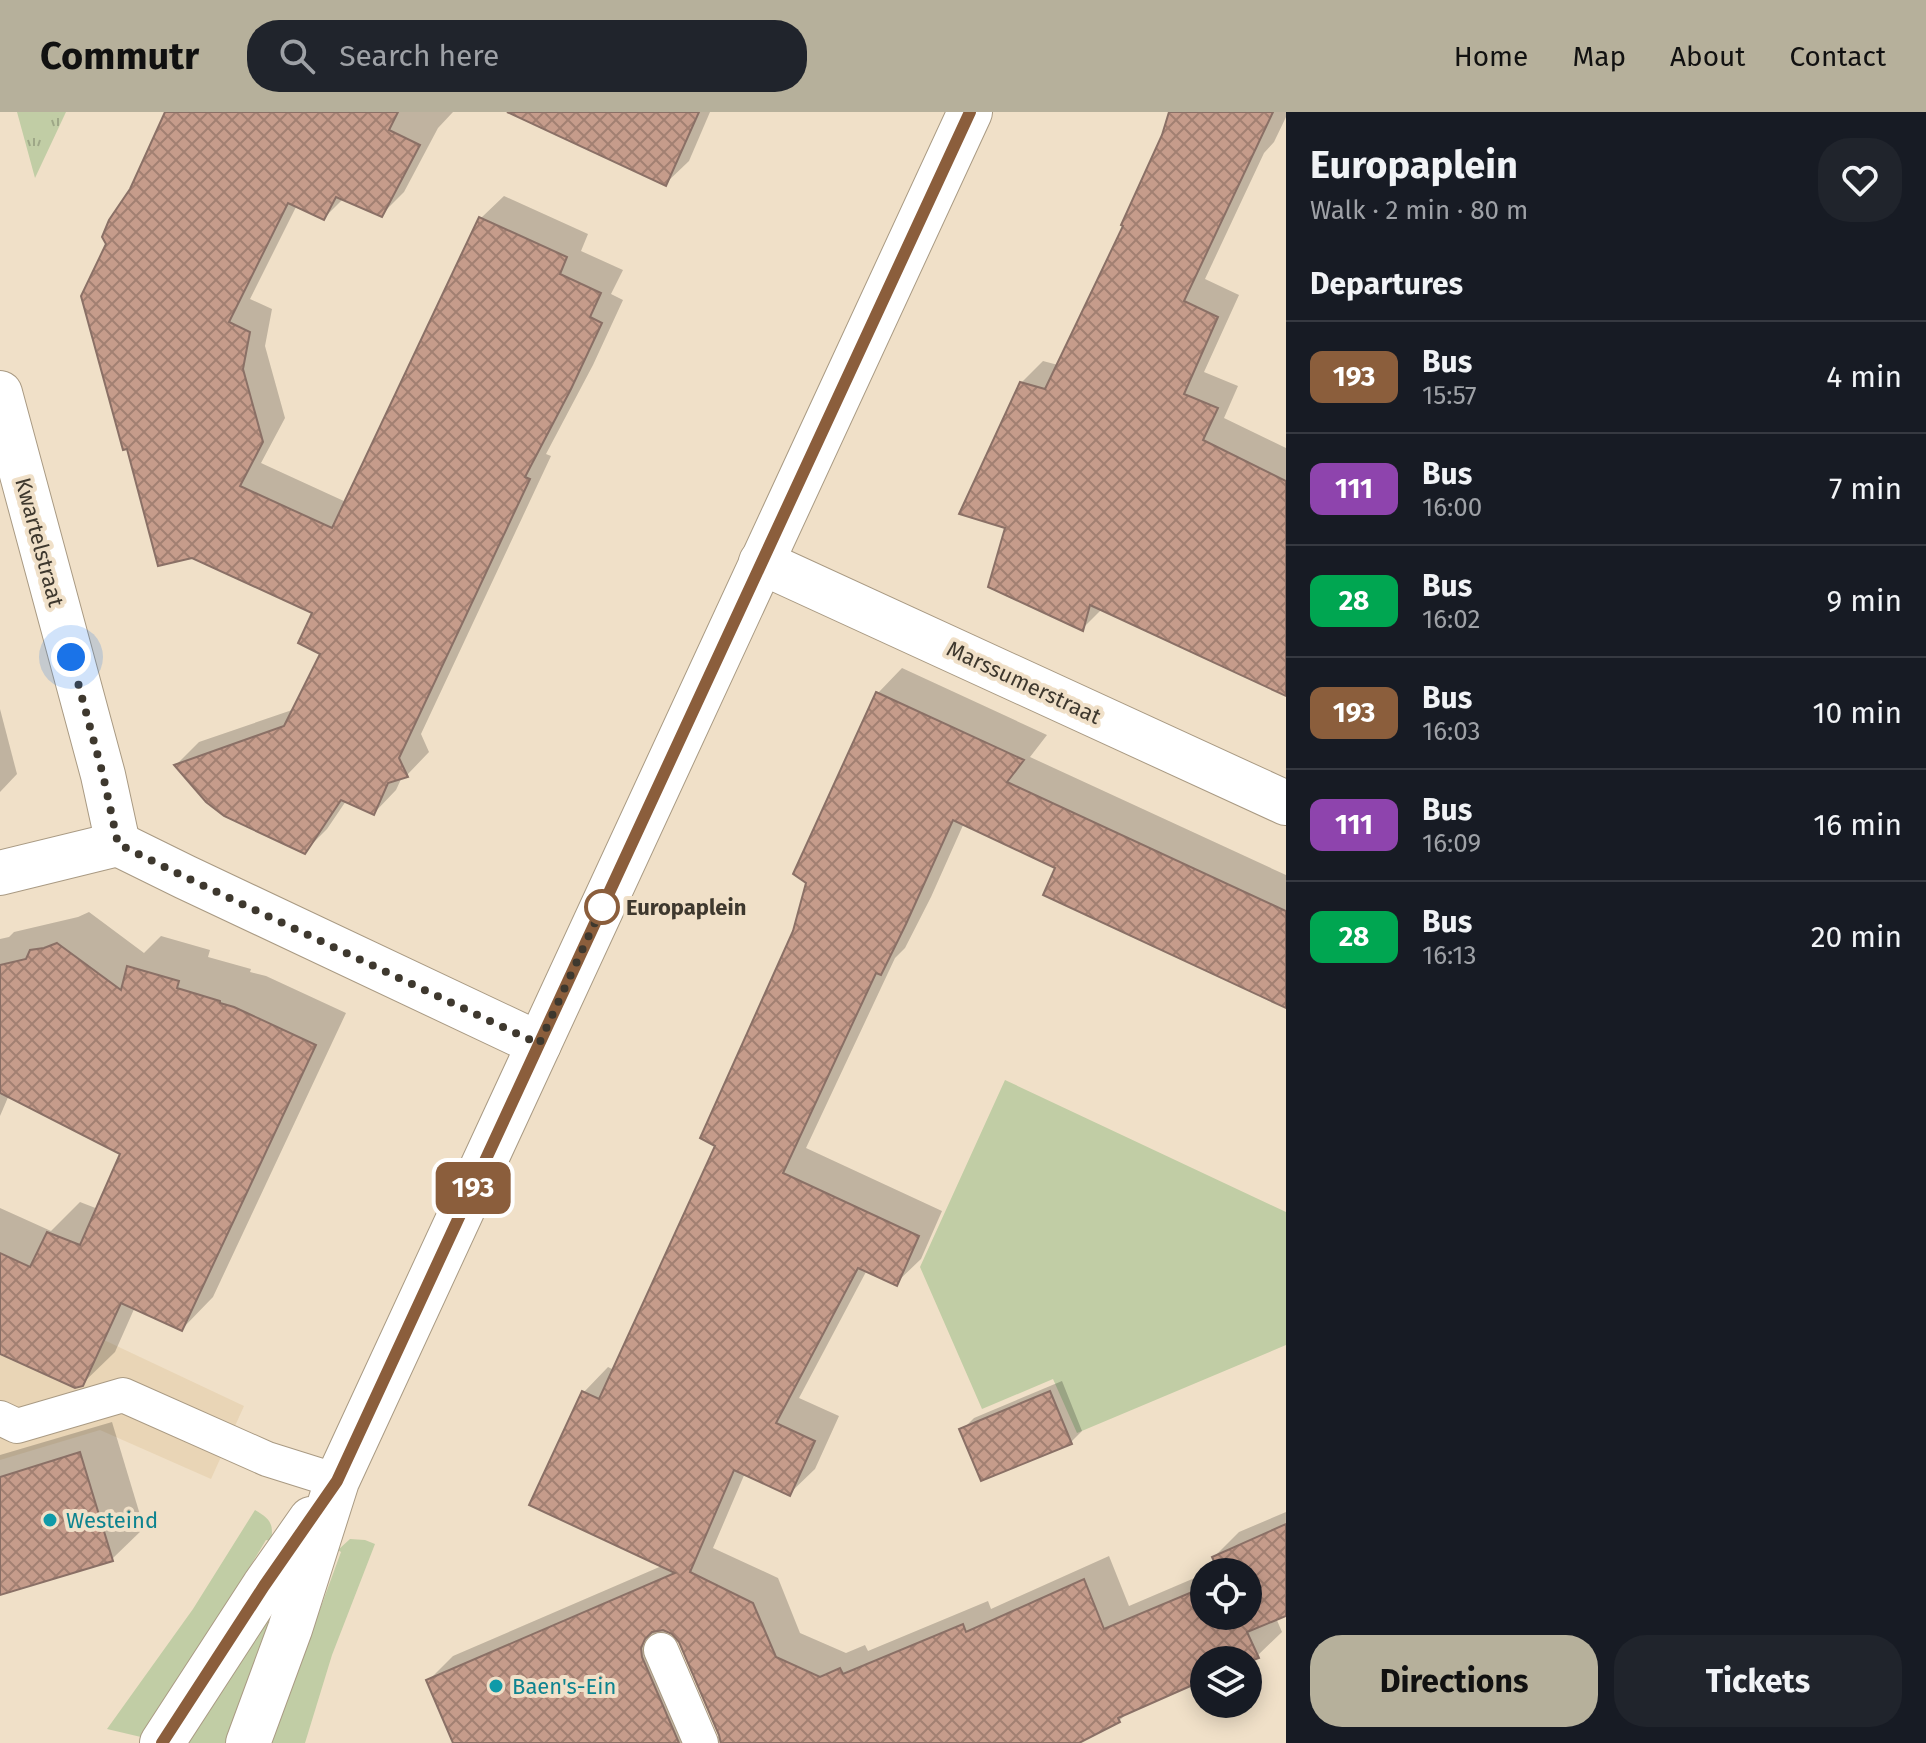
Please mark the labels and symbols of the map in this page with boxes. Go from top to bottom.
street label: Kwartelstraat [9,475,70,610]
street label: Marssumerstraat [942,635,1105,730]
your location [51,637,91,677]
marker: Europaplein [585,890,619,924]
place label: Europaplein [626,894,746,921]
line badge: 193 [427,1162,519,1214]
place label: Westeind [66,1507,158,1534]
marker: Westeind [41,1511,59,1529]
place label: Baen's-Ein [512,1673,616,1700]
marker: Baen's-Ein [487,1677,505,1695]

